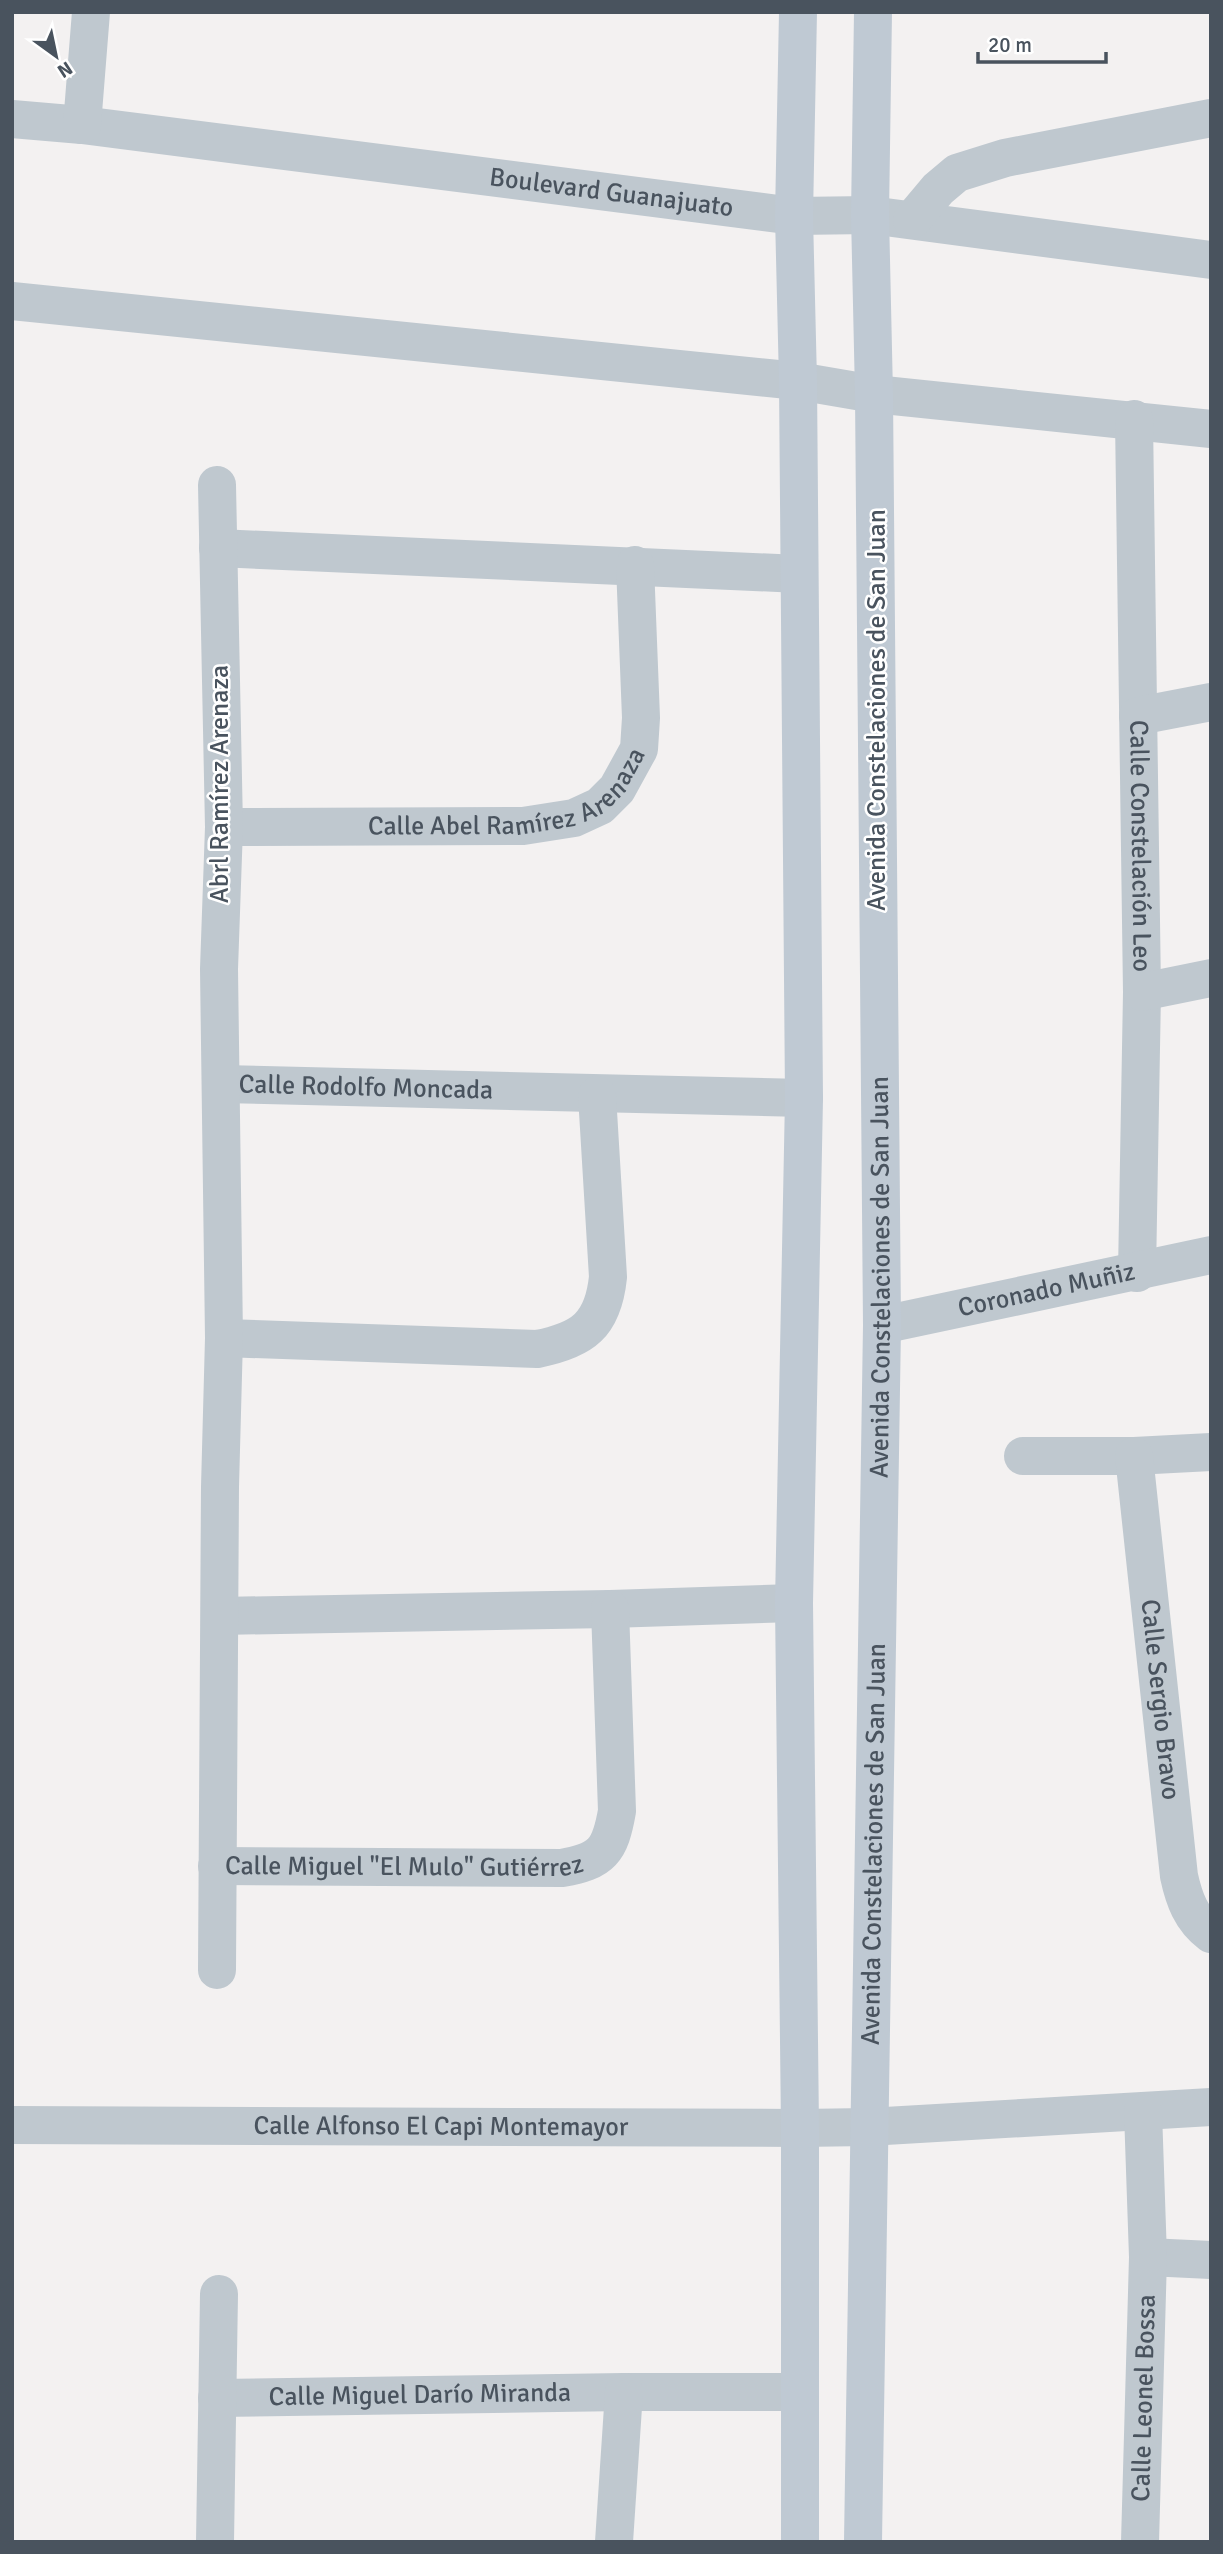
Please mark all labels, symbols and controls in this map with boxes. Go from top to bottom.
north arrow [21,21,91,91]
scale bar [978,21,1106,65]
text: 20 m [988,32,1032,58]
text: N [53,56,77,83]
street label: Boulevard Guanajuato [488,161,735,224]
street label: Avenida Constelaciones de San Juan [861,509,893,911]
street label: Abrl Ramírez Arenaza [204,665,236,903]
street label: Calle Constelación Leo [1122,720,1158,972]
street label: Calle Abel Ramírez Arenaza [368,742,653,843]
street label: Calle Rodolfo Moncada [238,1068,494,1107]
street label: Avenida Constelaciones de San Juan [864,1076,898,1478]
street label: Coronado Muñiz [955,1256,1138,1324]
street label: Calle Sergio Bravo [1133,1598,1187,1801]
street label: Avenida Constelaciones de San Juan [855,1643,893,2045]
street label: Calle Miguel "El Mulo" Gutiérrez [225,1848,587,1884]
street label: Calle Alfonso El Capi Montemayor [254,2110,629,2143]
street label: Calle Leonel Bossa [1125,2294,1163,2502]
street label: Calle Miguel Darío Miranda [269,2377,571,2413]

